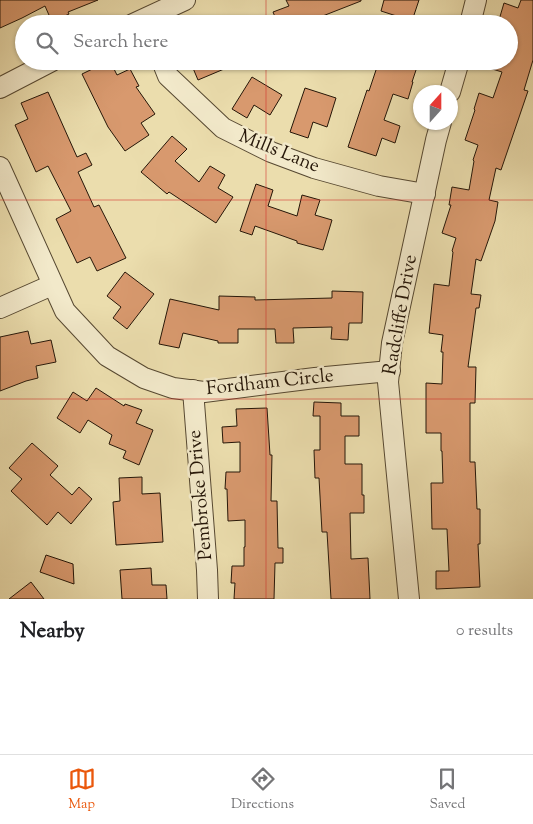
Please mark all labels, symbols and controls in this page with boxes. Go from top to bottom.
search box [15,15,518,70]
icon: search [33,29,61,57]
text: Search here [73,29,168,56]
north arrow [413,85,458,130]
street label: Mills Lane [234,124,324,181]
street label: Radcliffe Drive [377,253,425,377]
street label: Fordham Circle [205,363,335,403]
street label: Pembroke Drive [182,429,220,561]
text: Nearby [20,617,85,647]
text: 0 results [456,620,513,643]
tab: Map [68,765,96,815]
tab: Directions [231,765,294,815]
tab: Saved [429,765,465,815]

